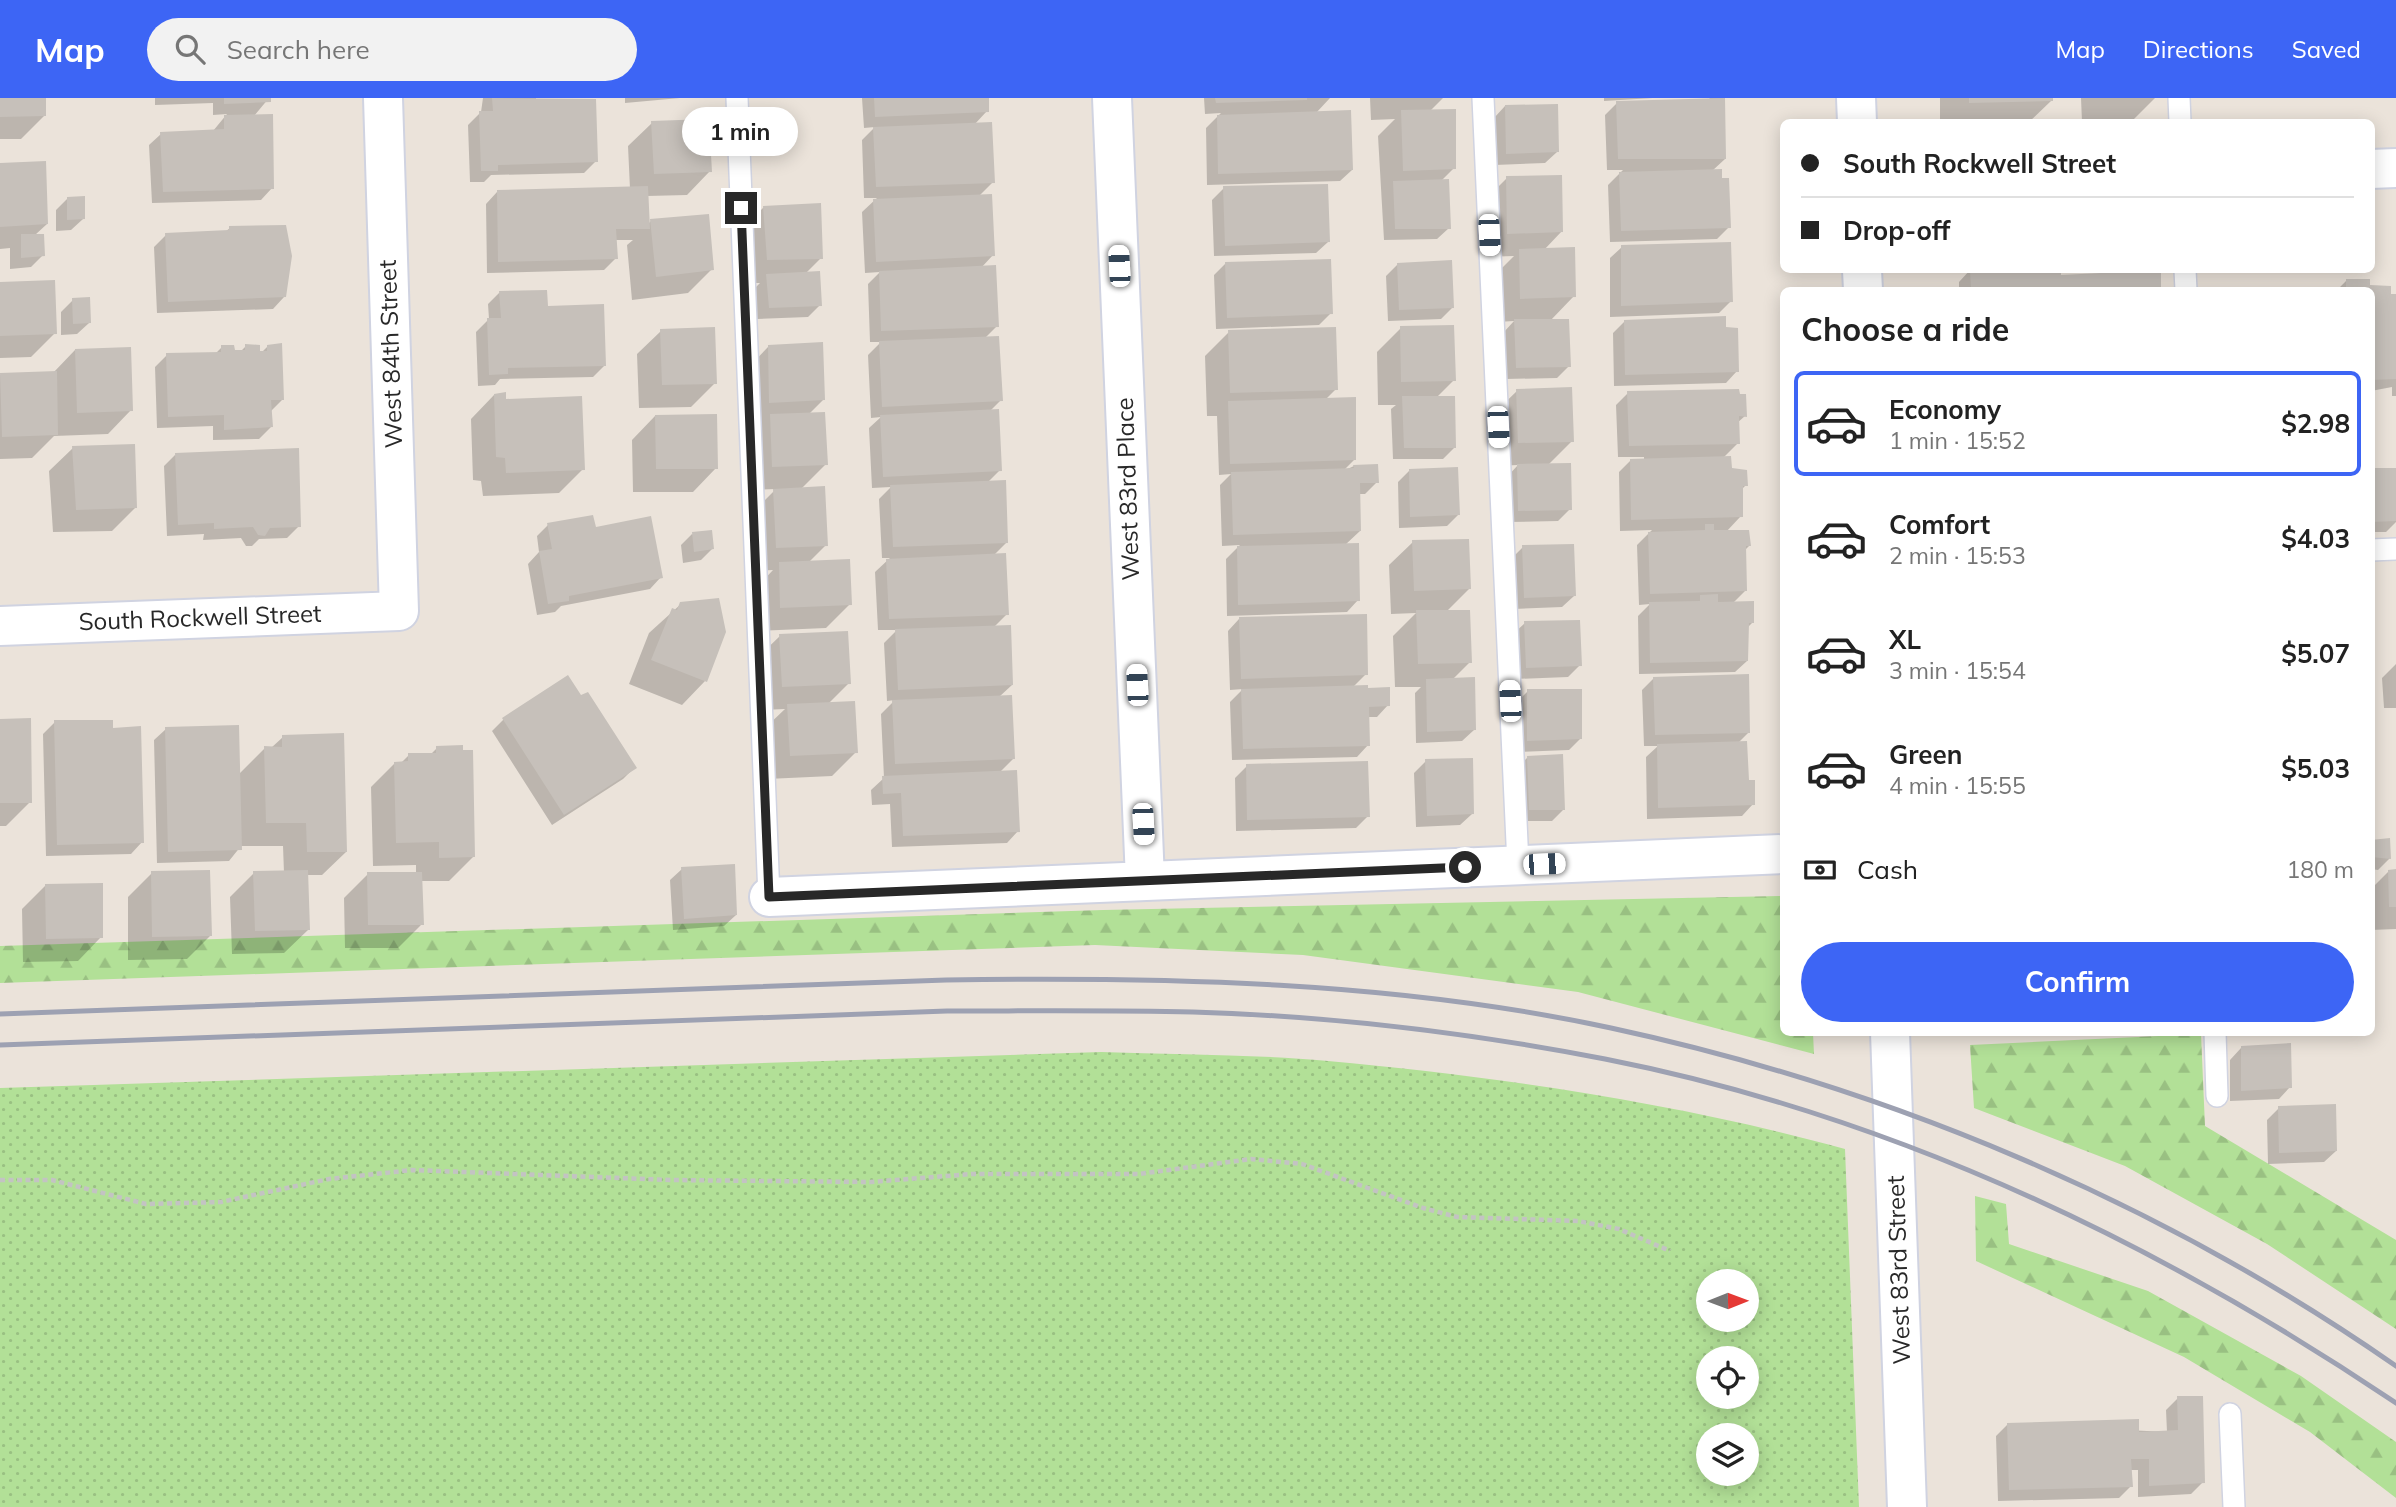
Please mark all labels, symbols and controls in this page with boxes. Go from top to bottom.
search box [147,18,637,81]
text: Map [35,29,105,70]
icon: search [171,30,209,68]
text: Search here [227,33,370,66]
text: Map [2055,34,2105,64]
text: Directions [2143,34,2254,64]
text: Saved [2292,34,2361,64]
callout: 1 min [683,106,799,155]
text: 1 min [710,117,770,146]
text: South Rockwell Street [1843,147,2116,180]
route end [725,192,757,224]
car [1478,213,1501,257]
text: Drop-off [1843,214,1950,247]
car [1108,244,1131,288]
street label: West 84th Street [372,259,408,449]
text: Choose a ride [1801,309,2009,349]
icon: car [1805,392,1868,455]
text: Economy [1889,393,2001,426]
street label: West 83rd Place [1109,397,1145,581]
car [1487,405,1510,449]
text: $2.98 [2281,407,2350,440]
text: 1 min · 15:52 [1889,426,2026,455]
icon: car [1805,507,1868,570]
text: Comfort [1889,508,1990,541]
text: $4.03 [2281,522,2350,555]
text: 2 min · 15:53 [1889,541,2026,570]
street label: South Rockwell Street [78,598,322,636]
icon: car [1805,622,1868,685]
text: XL [1889,623,1921,656]
text: $5.07 [2281,637,2350,670]
text: 3 min · 15:54 [1889,656,2026,685]
car [1126,663,1149,707]
car [1499,679,1522,723]
icon: car [1805,737,1868,800]
text: Green [1889,738,1962,771]
text: $5.03 [2281,752,2350,785]
text: 4 min · 15:55 [1889,771,2026,800]
car [1132,802,1155,846]
route start [1449,851,1481,883]
icon: cash [1801,851,1839,889]
car [1523,853,1566,875]
text: Cash [1857,853,1918,886]
text: 180 m [2286,855,2354,884]
button: Confirm [1801,942,2354,1022]
street label: West 83rd Street [1880,1175,1916,1365]
north arrow [1696,1269,1759,1332]
map controls [1696,1269,1759,1486]
button: locate [1696,1346,1759,1409]
button: layers [1696,1423,1759,1486]

